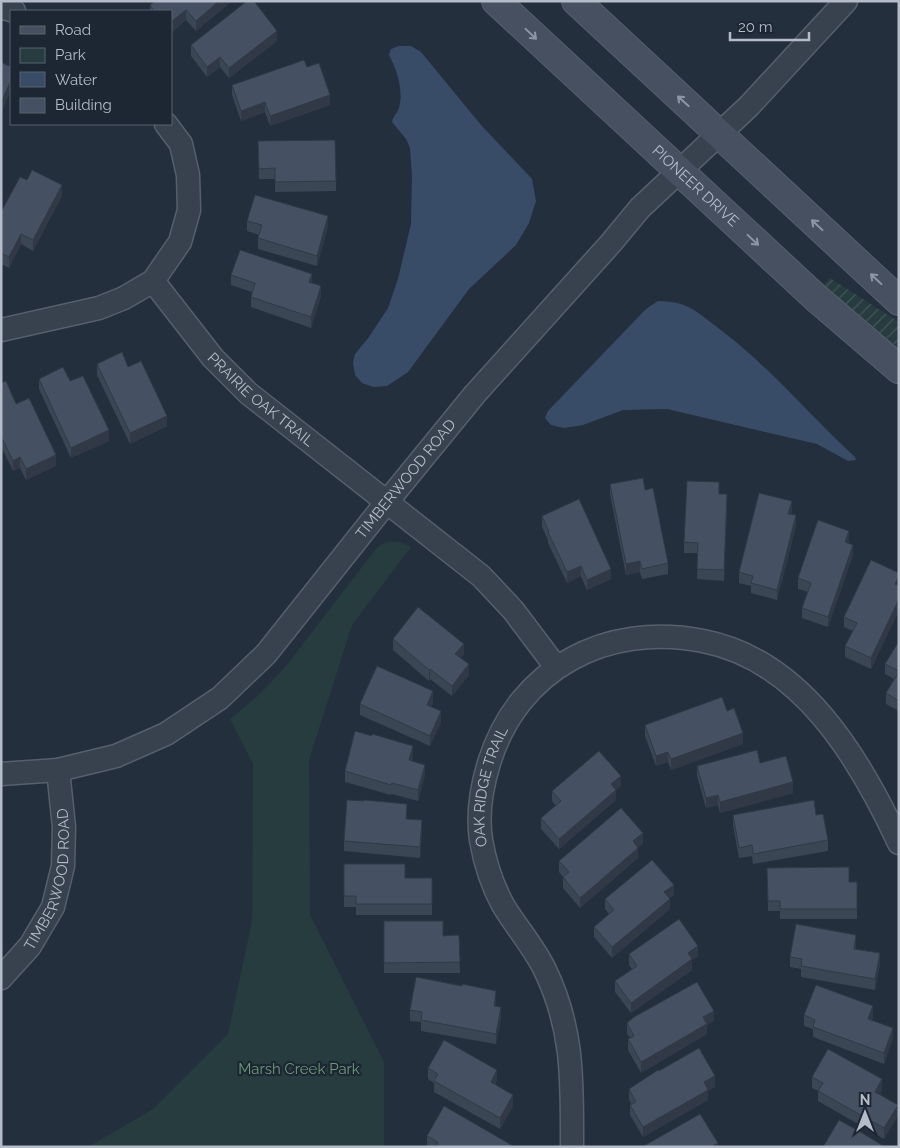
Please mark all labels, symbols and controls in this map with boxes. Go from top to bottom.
legend [10,10,172,125]
scale bar [730,10,809,42]
text: 20 m [738,18,773,36]
text: Road [55,21,91,39]
one-way arrow [525,28,538,40]
text: Park [55,46,86,64]
text: Water [55,71,98,89]
one-way arrow [677,95,690,107]
text: Building [55,96,112,114]
street label: PIONEER DRIVE [648,142,742,231]
one-way arrow [811,219,824,231]
one-way arrow [747,234,760,246]
one-way arrow [869,273,882,285]
street label: PRAIRIE OAK TRAIL [204,349,318,450]
street label: TIMBERWOOD ROAD [352,415,460,542]
street label: OAK RIDGE TRAIL [470,723,512,848]
street label: TIMBERWOOD ROAD [20,807,73,954]
park label: Marsh Creek Park [238,1060,360,1078]
north arrow [840,1088,890,1138]
text: N [860,1092,870,1108]

